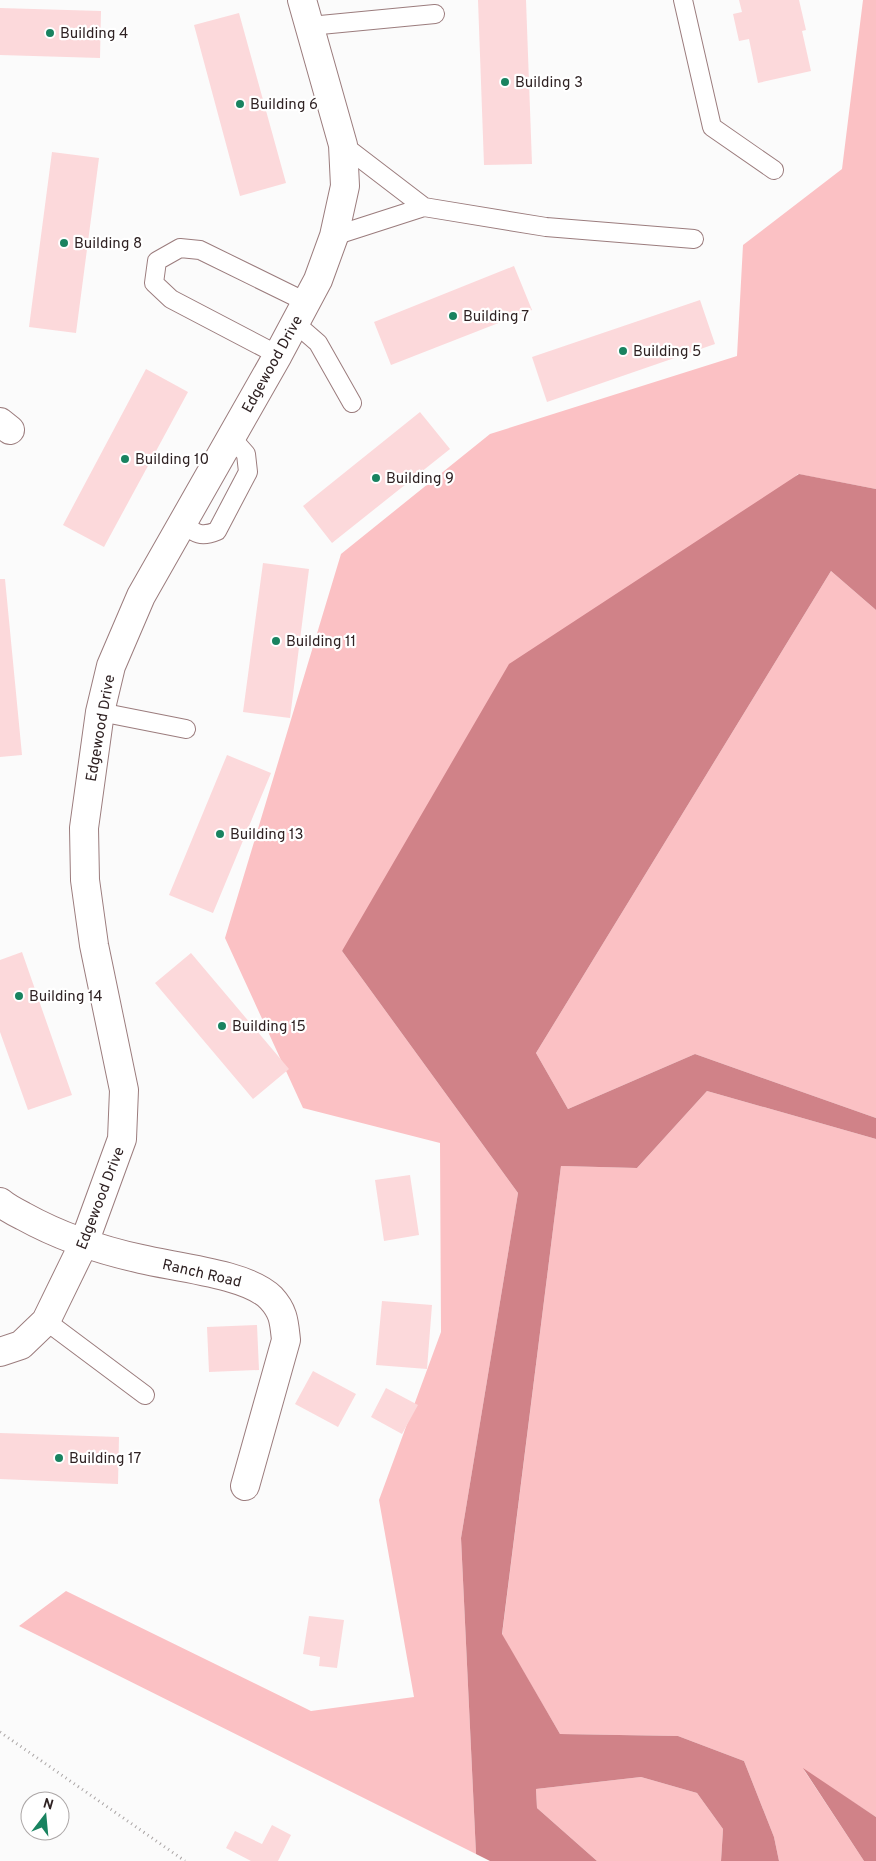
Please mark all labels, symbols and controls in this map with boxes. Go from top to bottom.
place label: Building 4 [60,25,128,44]
marker: Building 4 [44,27,56,39]
place label: Building 3 [515,74,583,93]
marker: Building 3 [499,76,511,88]
place label: Building 6 [250,96,318,115]
marker: Building 6 [234,98,246,110]
place label: Building 8 [74,235,142,254]
marker: Building 8 [58,237,70,249]
place label: Building 7 [463,308,529,327]
marker: Building 7 [447,310,459,322]
street label: Edgewood Drive [239,313,308,417]
place label: Building 5 [633,343,701,362]
marker: Building 5 [617,345,629,357]
place label: Building 10 [135,451,209,470]
marker: Building 10 [119,453,131,465]
place label: Building 9 [386,470,454,489]
marker: Building 9 [370,472,382,484]
place label: Building 11 [286,633,356,652]
marker: Building 11 [270,635,282,647]
street label: Edgewood Drive [83,673,120,783]
place label: Building 13 [230,826,304,845]
marker: Building 13 [214,828,226,840]
place label: Building 14 [29,988,103,1007]
marker: Building 14 [13,990,25,1002]
place label: Building 15 [232,1018,306,1037]
marker: Building 15 [216,1020,228,1032]
street label: Edgewood Drive [73,1145,130,1253]
street label: Ranch Road [160,1256,243,1293]
place label: Building 17 [69,1450,141,1469]
marker: Building 17 [53,1452,65,1464]
north arrow [20,1791,70,1841]
text: N [41,1795,55,1815]

